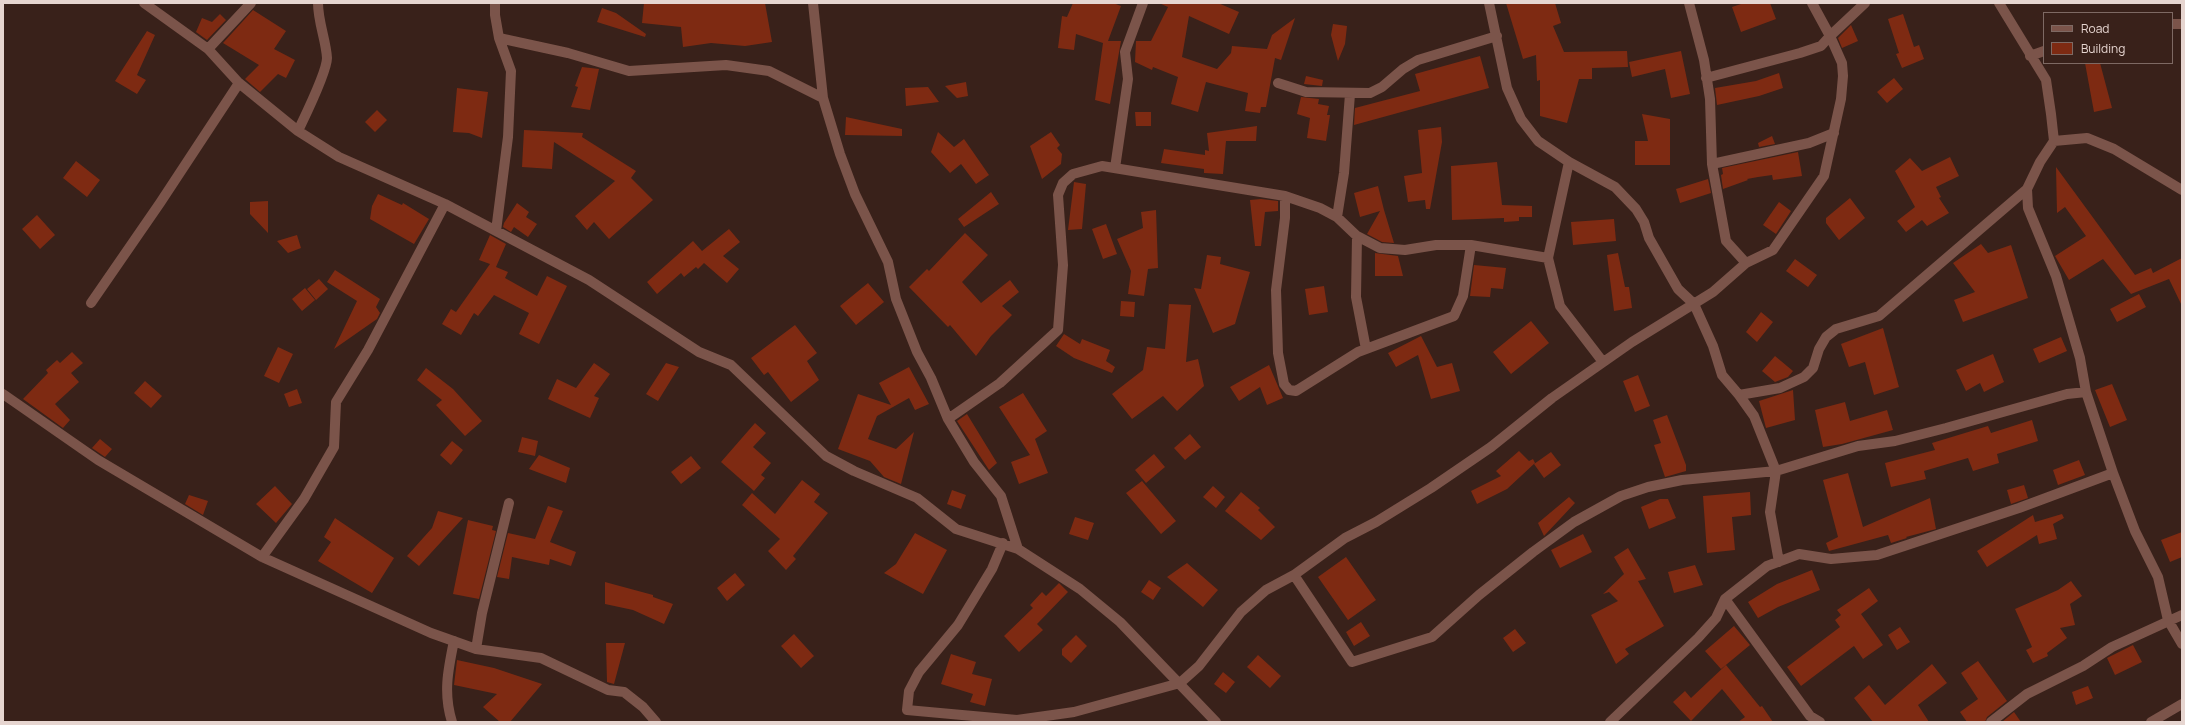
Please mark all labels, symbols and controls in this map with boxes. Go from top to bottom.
legend [2043,12,2173,64]
text: Road [2081,20,2109,37]
text: Building [2081,40,2125,57]

